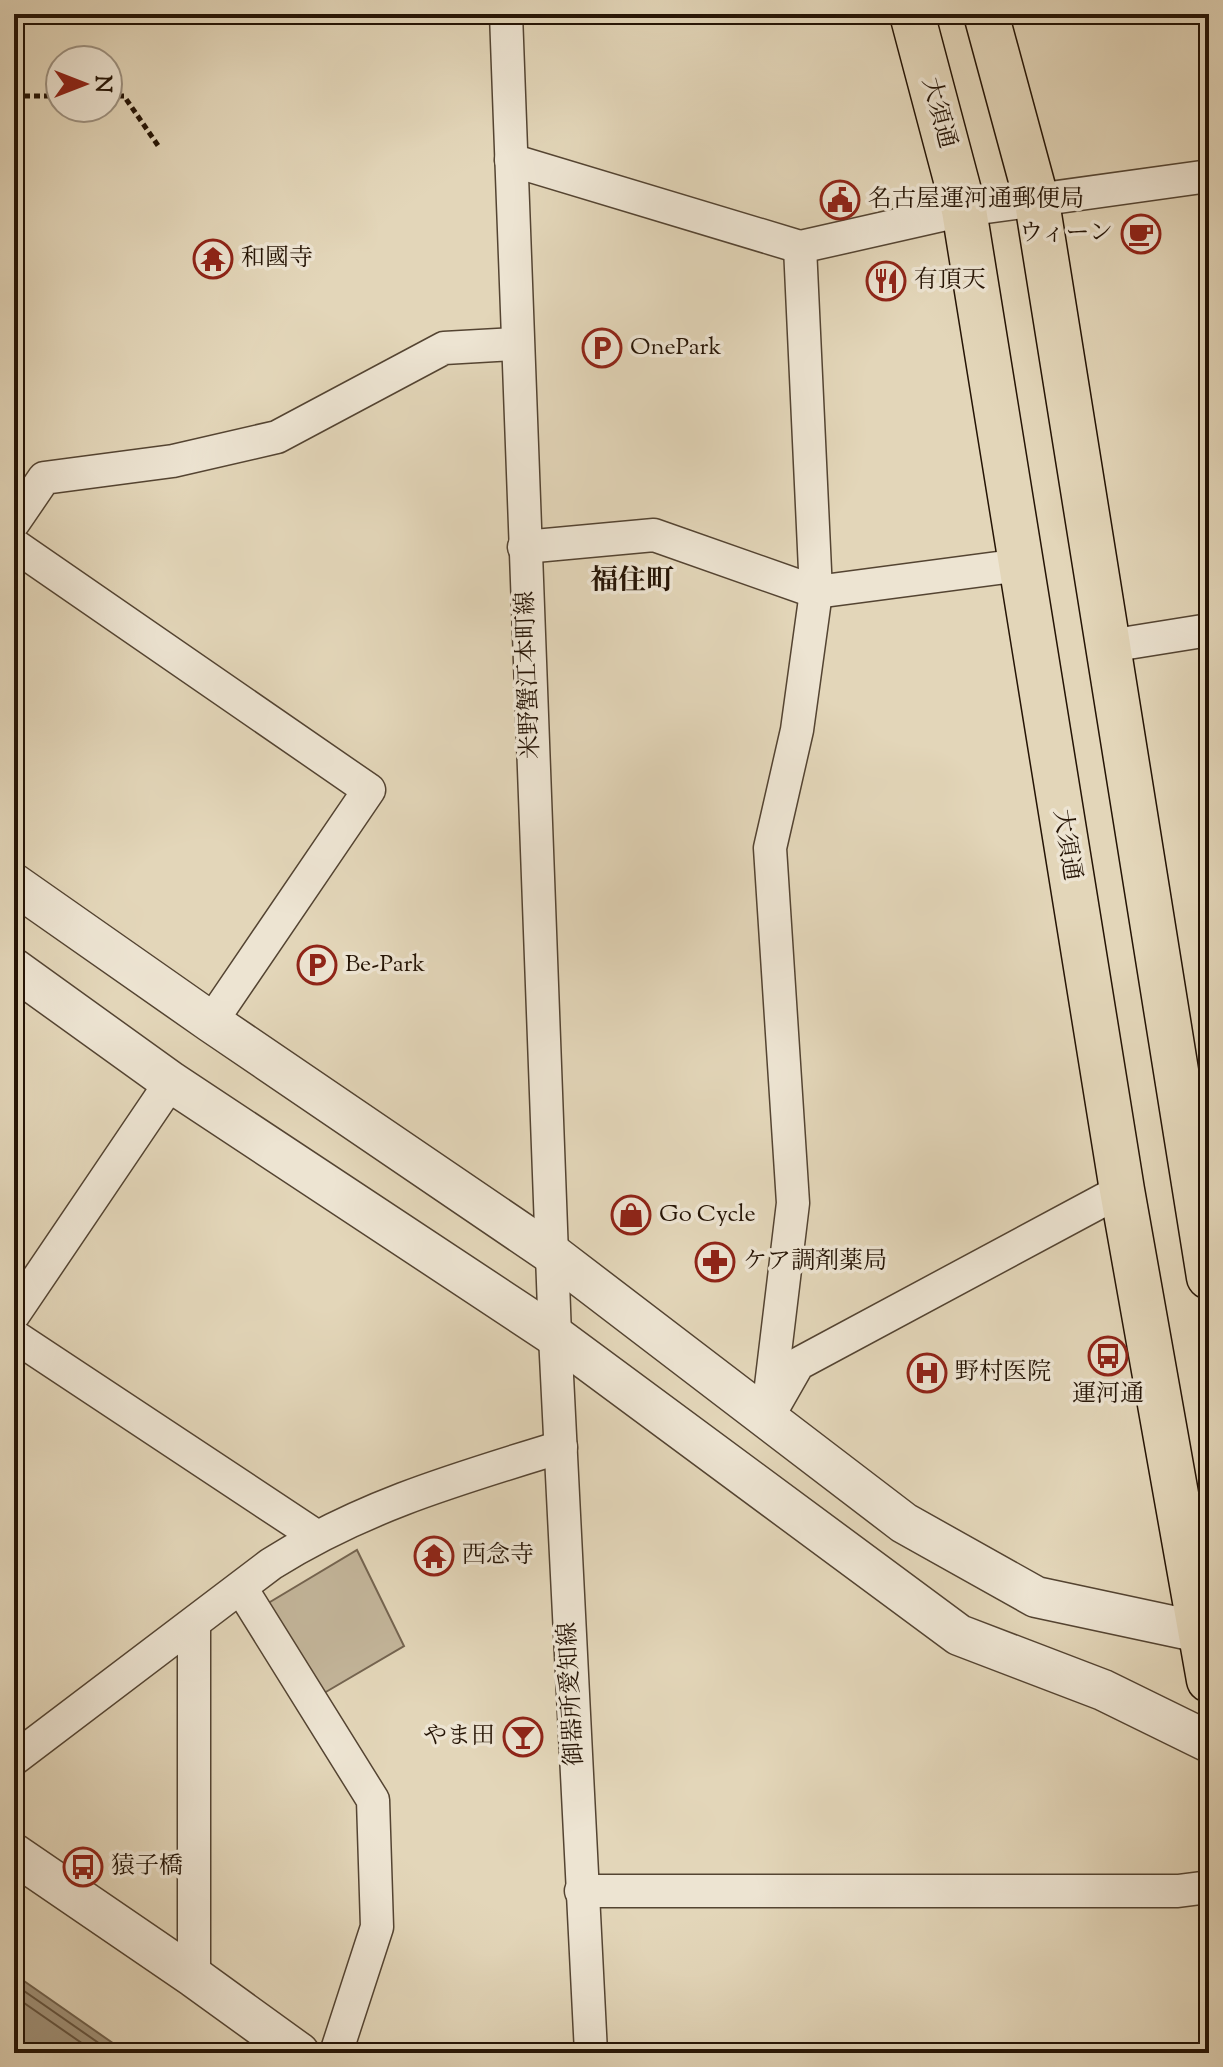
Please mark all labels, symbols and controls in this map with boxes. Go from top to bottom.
north arrow [44,44,124,124]
street label: 大須通 [912,74,964,152]
text: N [85,75,117,93]
public building icon: 名古屋運河通郵便局 [819,179,861,221]
place label: 名古屋運河通郵便局 [868,183,1084,217]
cafe icon: ウィーン [1120,213,1162,255]
place label: ウィーン [1019,217,1113,251]
temple icon: 和國寺 [192,238,234,280]
place label: 和國寺 [241,242,313,276]
restaurant icon: 有頂天 [865,260,907,302]
place label: 有頂天 [914,264,986,298]
parking icon: OnePark [581,327,623,369]
place label: OnePark [630,331,722,365]
district label: 福住町 [590,562,674,602]
street label: 米野蟹江本町線 [509,590,549,760]
street label: 大須通 [1044,807,1088,883]
parking icon: Be-Park [296,944,338,986]
place label: Be-Park [345,948,425,982]
shop icon: Go Cycle [610,1194,652,1236]
place label: Go Cycle [659,1198,756,1232]
pharmacy icon: ケア調剤薬局 [694,1241,736,1283]
place label: ケア調剤薬局 [743,1245,887,1279]
bus stop icon: 運河通 [1087,1335,1129,1377]
hospital icon: 野村医院 [906,1352,948,1394]
place label: 野村医院 [955,1356,1051,1390]
place label: 運河通 [1072,1378,1144,1412]
temple icon: 西念寺 [413,1535,455,1577]
place label: 西念寺 [462,1539,534,1573]
street label: 御器所愛知線 [551,1621,593,1767]
bar icon: やま田 [502,1716,544,1758]
place label: やま田 [423,1720,495,1754]
bus stop icon: 猿子橋 [62,1846,104,1888]
place label: 猿子橋 [111,1850,183,1884]

